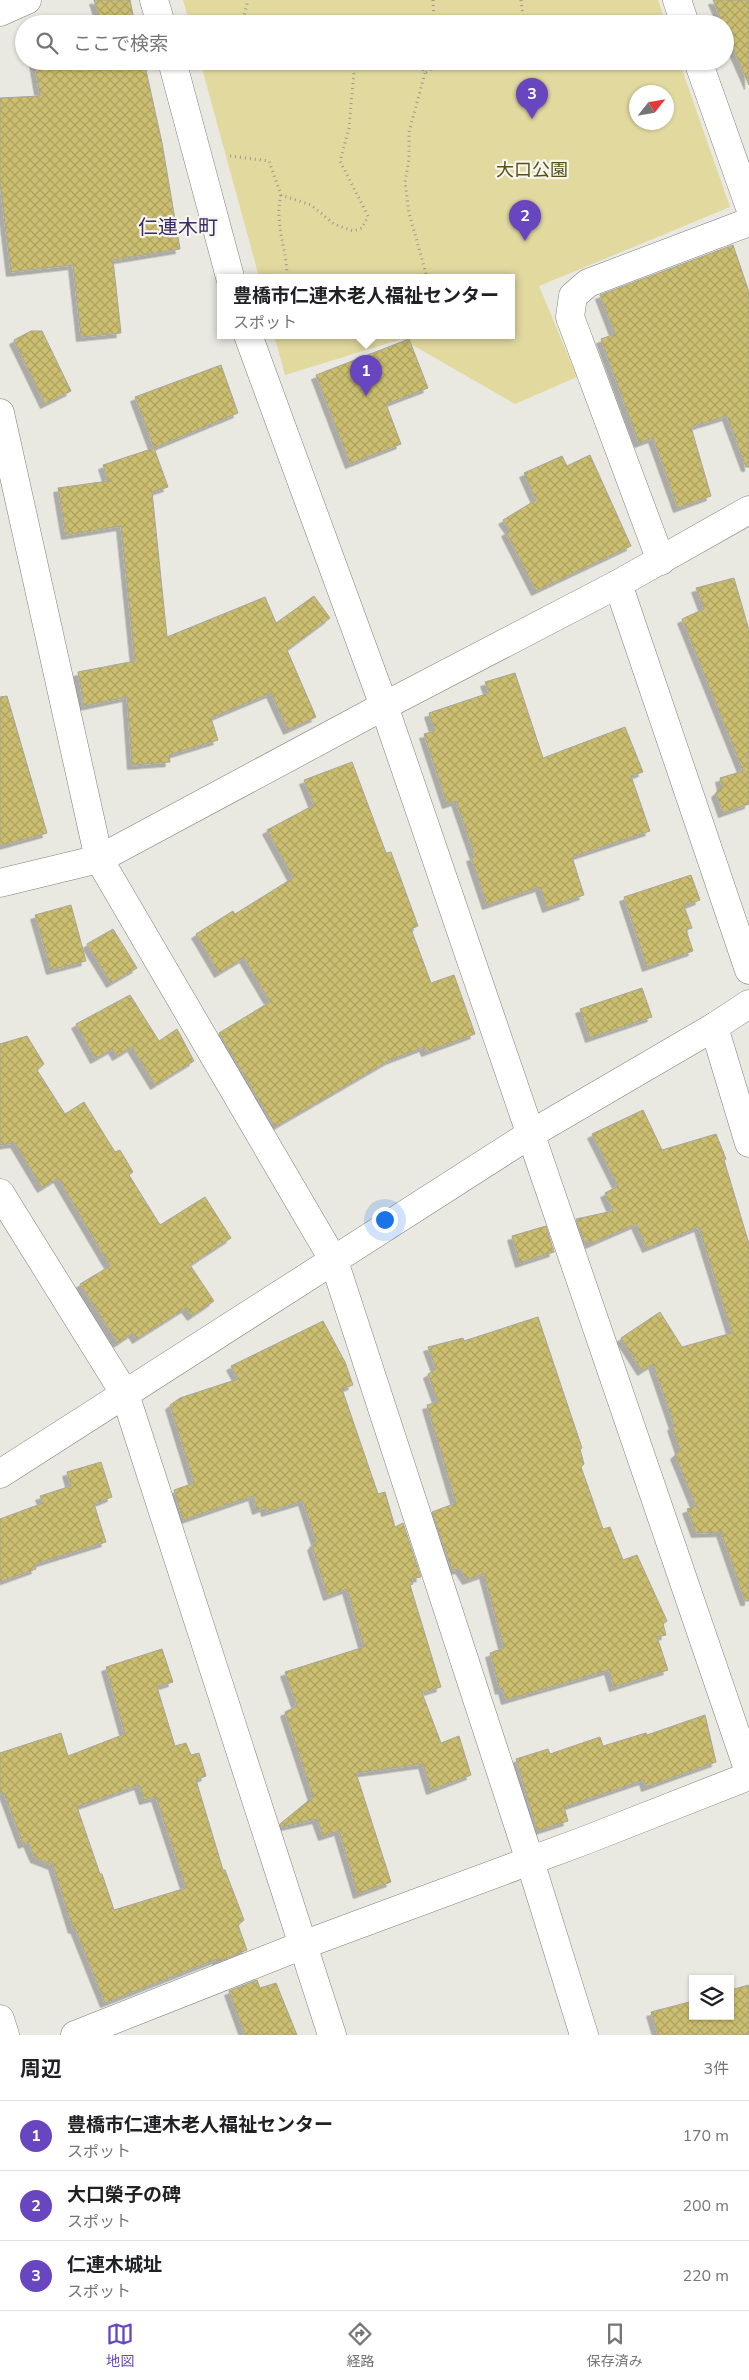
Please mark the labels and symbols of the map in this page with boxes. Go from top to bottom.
pin: 3 [516,78,548,119]
north arrow [629,85,674,130]
park label: 大口公園 [496,158,568,182]
pin: 2 [509,200,541,241]
district label: 仁連木町 [138,214,218,241]
pin: 1 [350,355,382,396]
your location [372,1207,398,1233]

